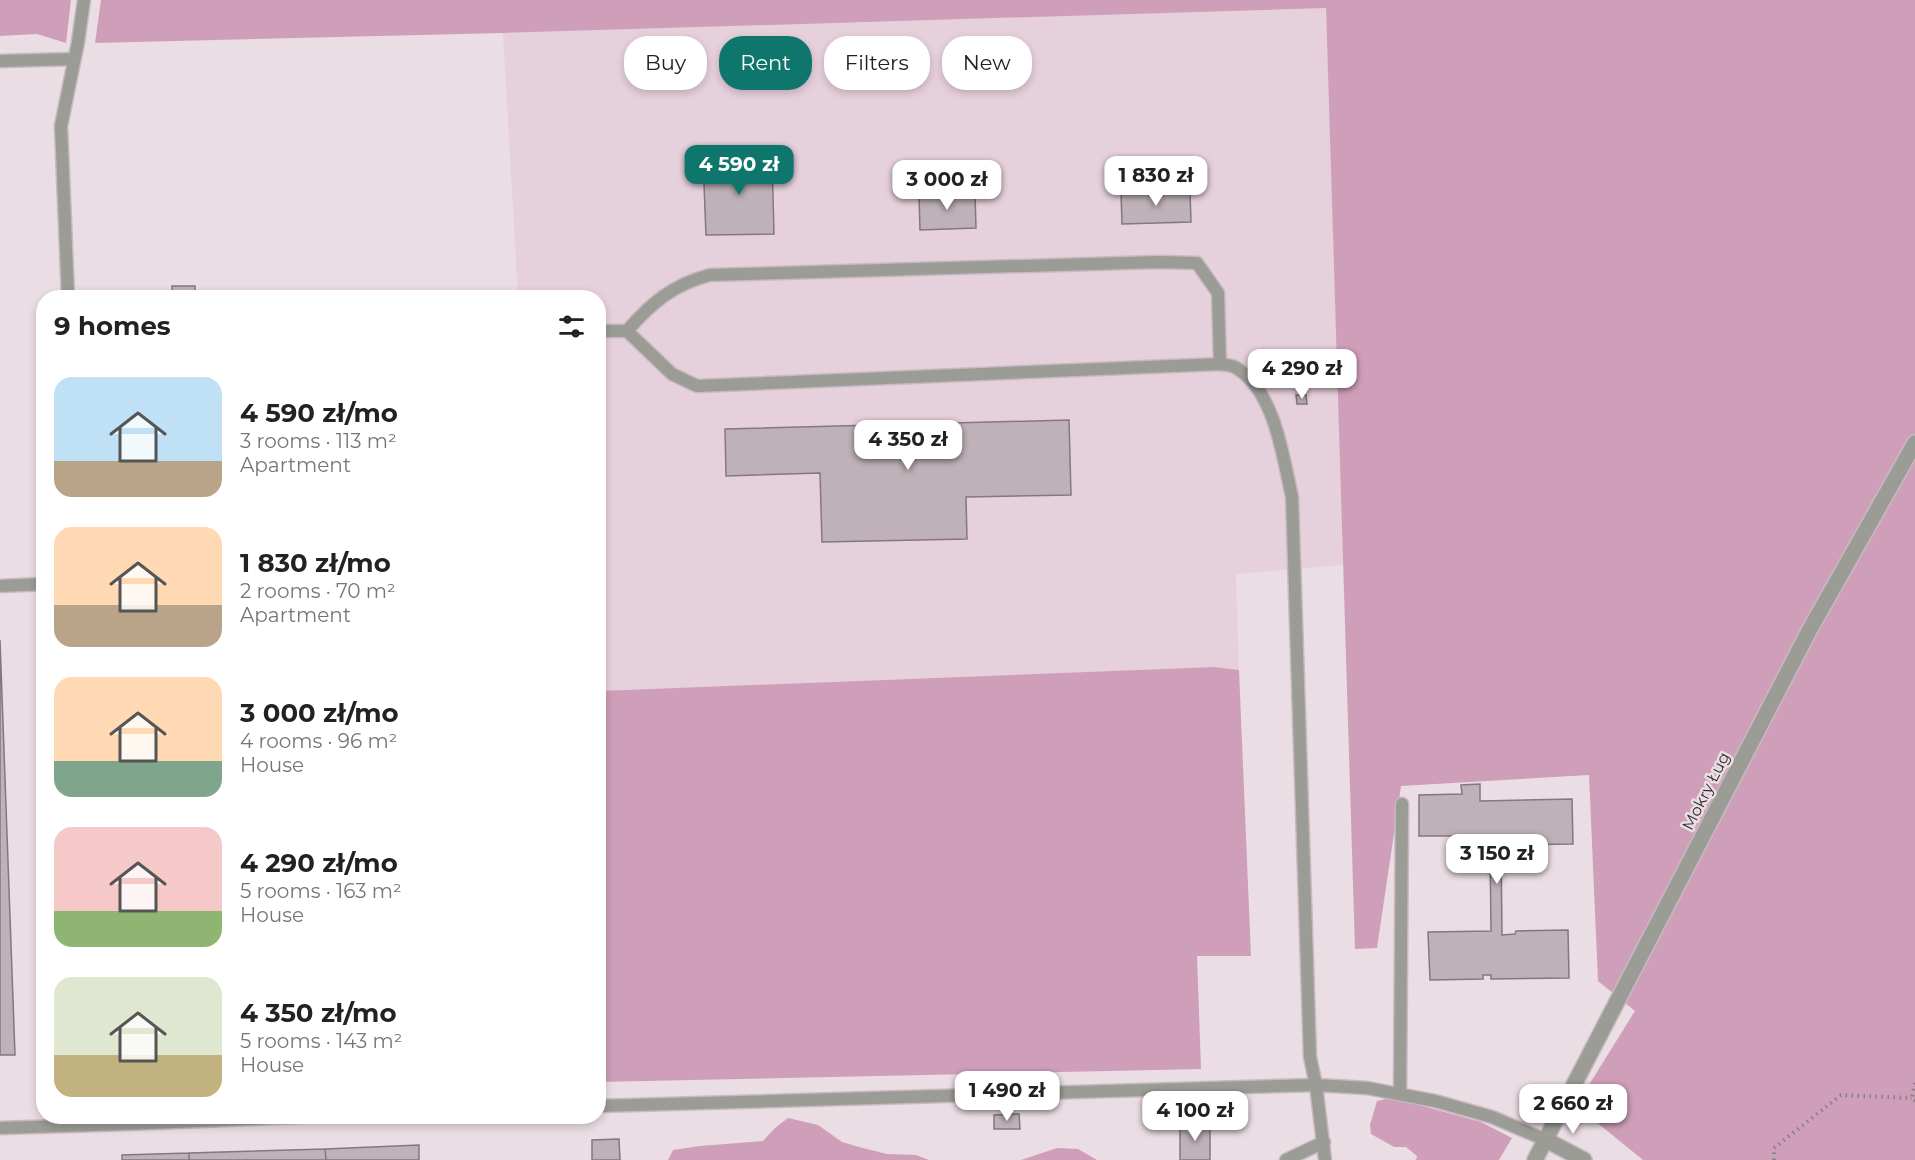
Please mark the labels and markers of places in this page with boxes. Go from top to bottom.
pin: 4 590 zł [677,145,801,196]
pin: 1 830 zł [1094,156,1218,207]
pin: 3 000 zł [885,160,1009,211]
pin: 4 290 zł [1240,349,1364,400]
pin: 4 350 zł [846,420,970,471]
pin: 3 150 zł [1435,834,1559,885]
pin: 1 490 zł [945,1071,1069,1122]
pin: 2 660 zł [1511,1084,1635,1135]
pin: 4 100 zł [1133,1091,1257,1142]

